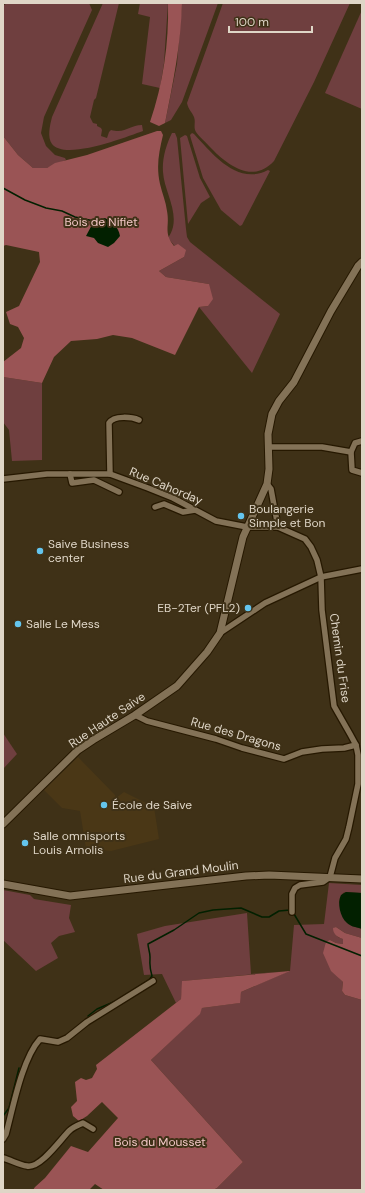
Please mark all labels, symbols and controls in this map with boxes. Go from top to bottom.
scale bar [229,8,312,34]
text: 100 m [235,14,269,30]
park label: Bois de Nifiet [64,214,138,230]
street label: Rue Cahorday [127,463,205,509]
place label: Boulangerie Simple et Bon [249,501,326,531]
marker: Boulangerie Simple et Bon [236,511,246,521]
place label: Saive Business center [48,536,129,566]
marker: Saive Business center [35,546,45,556]
place label: EB-2Ter (PFL2) [157,600,240,616]
marker: EB-2Ter (PFL2) [243,603,253,613]
street label: Chemin du Frise [326,612,354,704]
place label: Salle Le Mess [26,616,100,632]
marker: Salle Le Mess [13,619,23,629]
street label: Rue Haute Saive [65,688,149,752]
street label: Rue des Dragons [189,713,283,755]
place label: École de Saive [112,797,192,813]
marker: École de Saive [99,800,109,810]
place label: Salle omnisports Louis Arnolis [33,828,125,858]
marker: Salle omnisports Louis Arnolis [20,838,30,848]
street label: Rue du Grand Moulin [123,857,240,887]
park label: Bois du Mousset [114,1134,206,1150]

